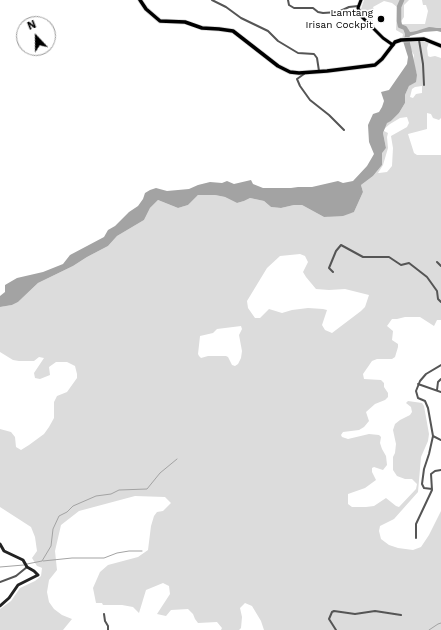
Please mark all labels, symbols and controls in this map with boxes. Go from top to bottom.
place label: Lamtang Irisan Cockpit [306,7,373,30]
marker: Lamtang Irisan Cockpit [376,14,386,24]
north arrow [16,16,56,56]
text: N [25,18,38,33]

